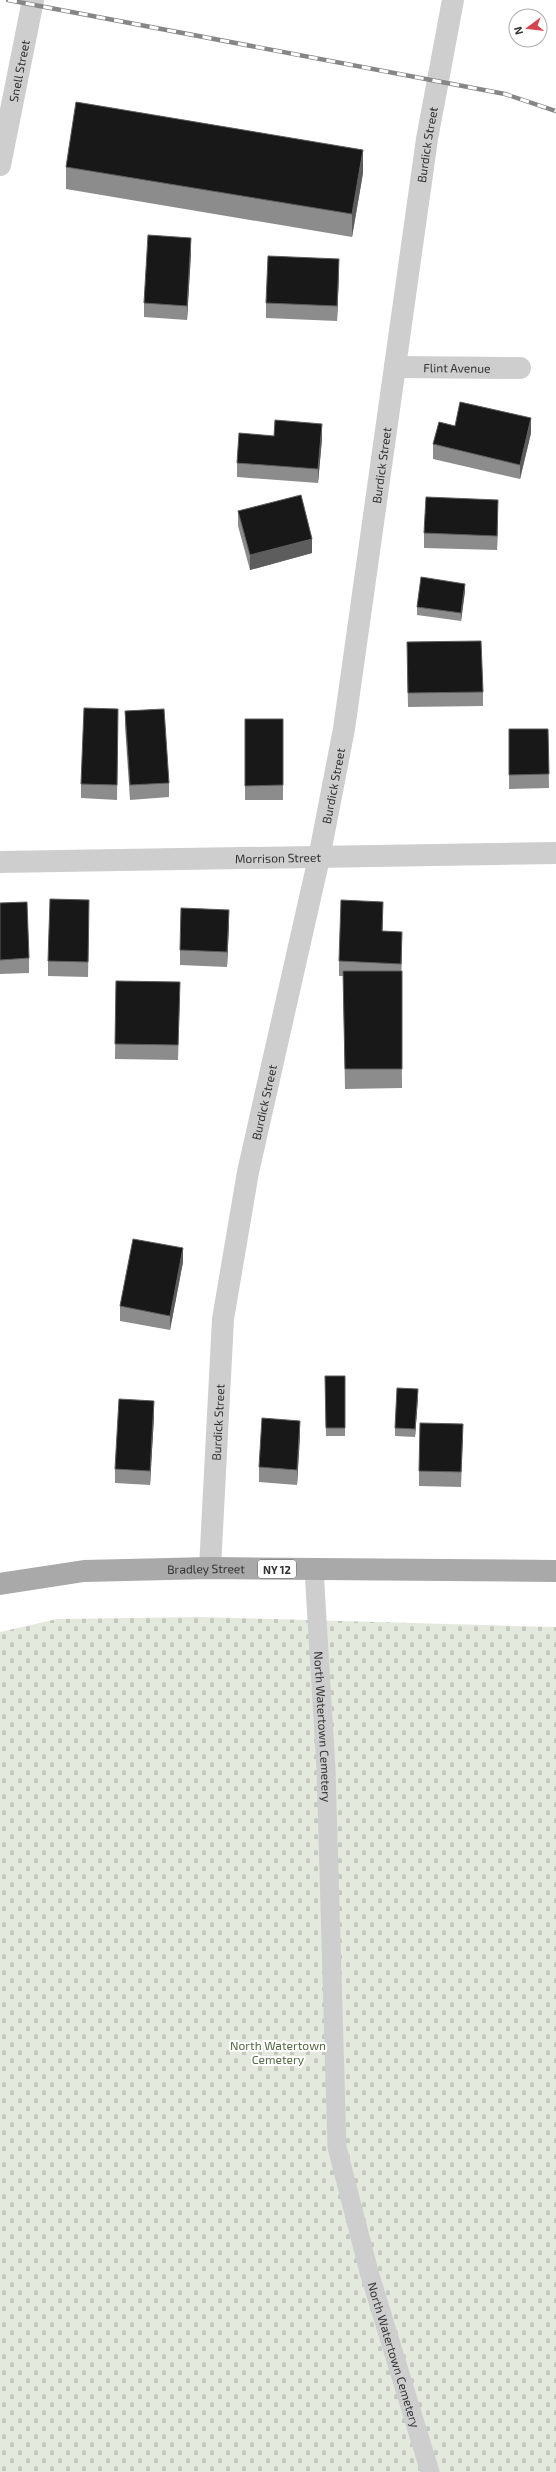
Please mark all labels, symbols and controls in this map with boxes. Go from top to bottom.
north arrow [508,8,548,48]
text: N [511,25,525,36]
street label: Snell Street [6,38,32,103]
street label: Burdick Street [414,105,440,184]
street label: Flint Avenue [423,360,491,375]
street label: Burdick Street [369,426,393,504]
street label: Burdick Street [319,746,347,825]
street label: Morrison Street [235,850,321,865]
street label: Burdick Street [248,1063,279,1141]
street label: Burdick Street [209,1383,227,1461]
road number: NY 12 [258,1560,296,1578]
street label: Bradley Street [167,1561,245,1576]
street label: North Watertown Cemetery [312,1651,334,1803]
park label: North Watertown Cemetery [230,2038,326,2066]
street label: North Watertown Cemetery [365,2280,423,2430]

